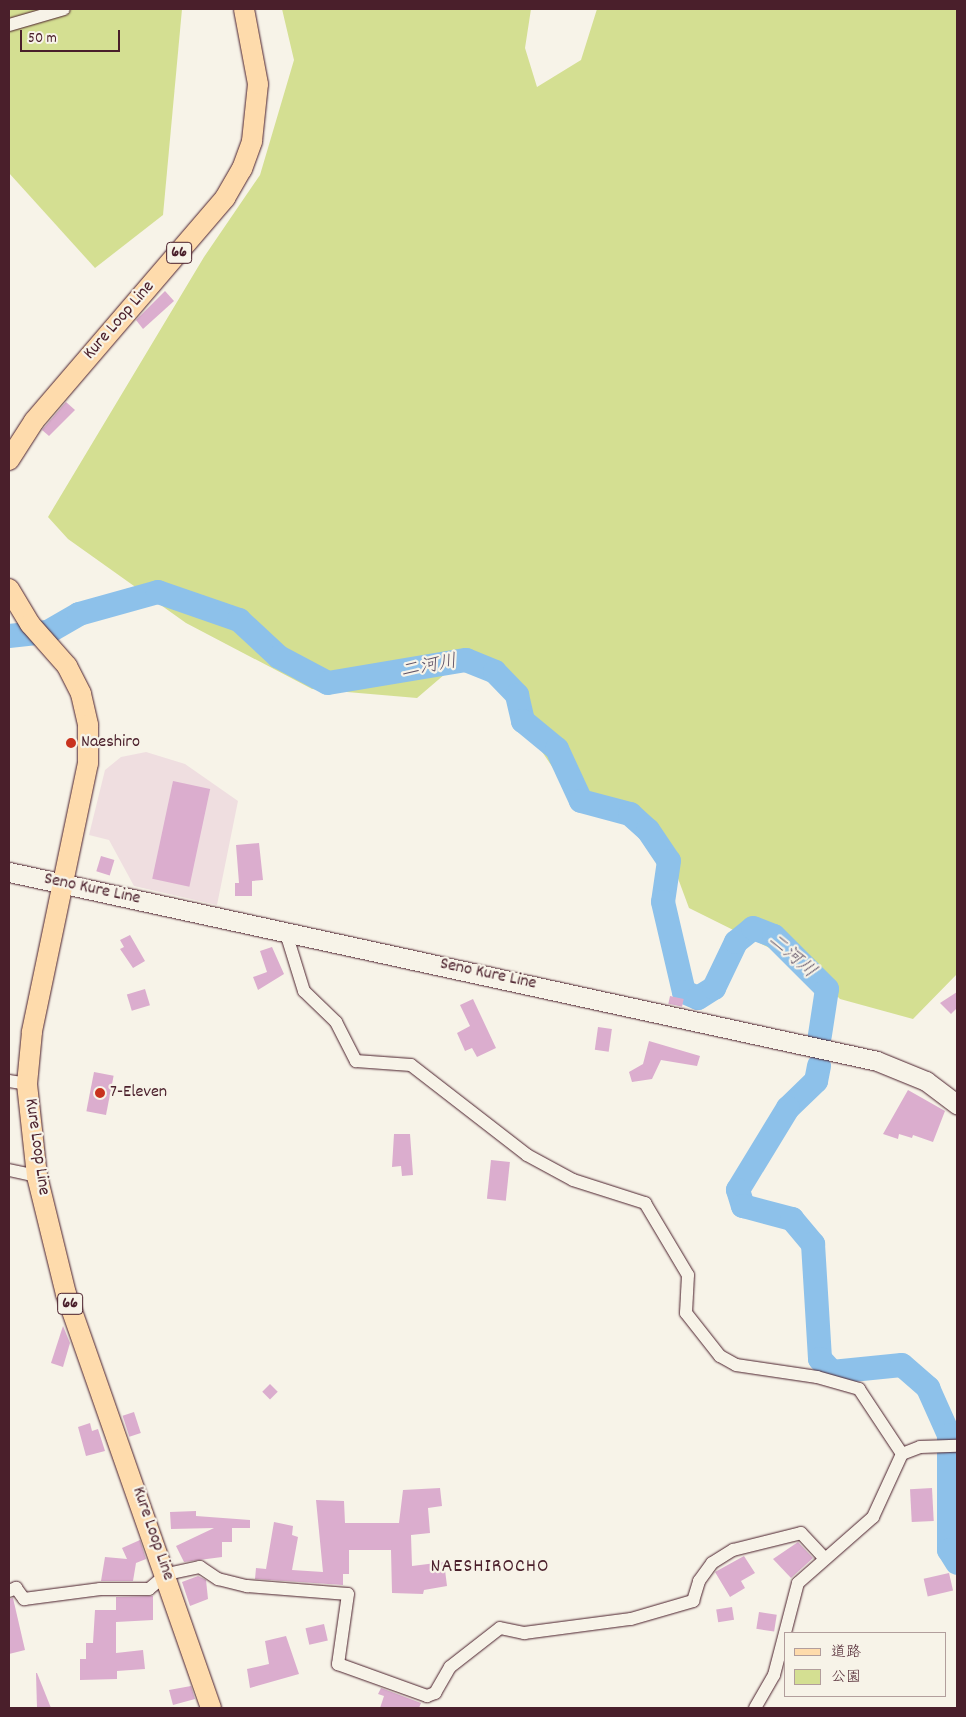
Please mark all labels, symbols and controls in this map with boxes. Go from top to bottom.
scale bar [22,20,122,52]
text: 50 m [28,28,57,50]
road number: 66 [165,240,193,266]
street label: Kure Loop Line [80,277,160,365]
water label: 二河川 [399,651,459,685]
place label: Naeshiro [81,732,140,754]
marker: Naeshiro [65,737,77,749]
street label: Seno Kure Line [42,869,142,911]
water label: 二河川 [762,930,820,984]
street label: Seno Kure Line [438,954,538,996]
place label: 7-Eleven [110,1082,167,1104]
marker: 7-Eleven [94,1087,106,1099]
street label: Kure Loop Line [19,1097,53,1197]
road number: 66 [56,1290,84,1318]
street label: Kure Loop Line [126,1484,178,1584]
district label: NAESHIROCHO [429,1555,551,1579]
legend [784,1632,946,1697]
text: 道路 [831,1642,861,1664]
text: 公園 [831,1667,861,1689]

